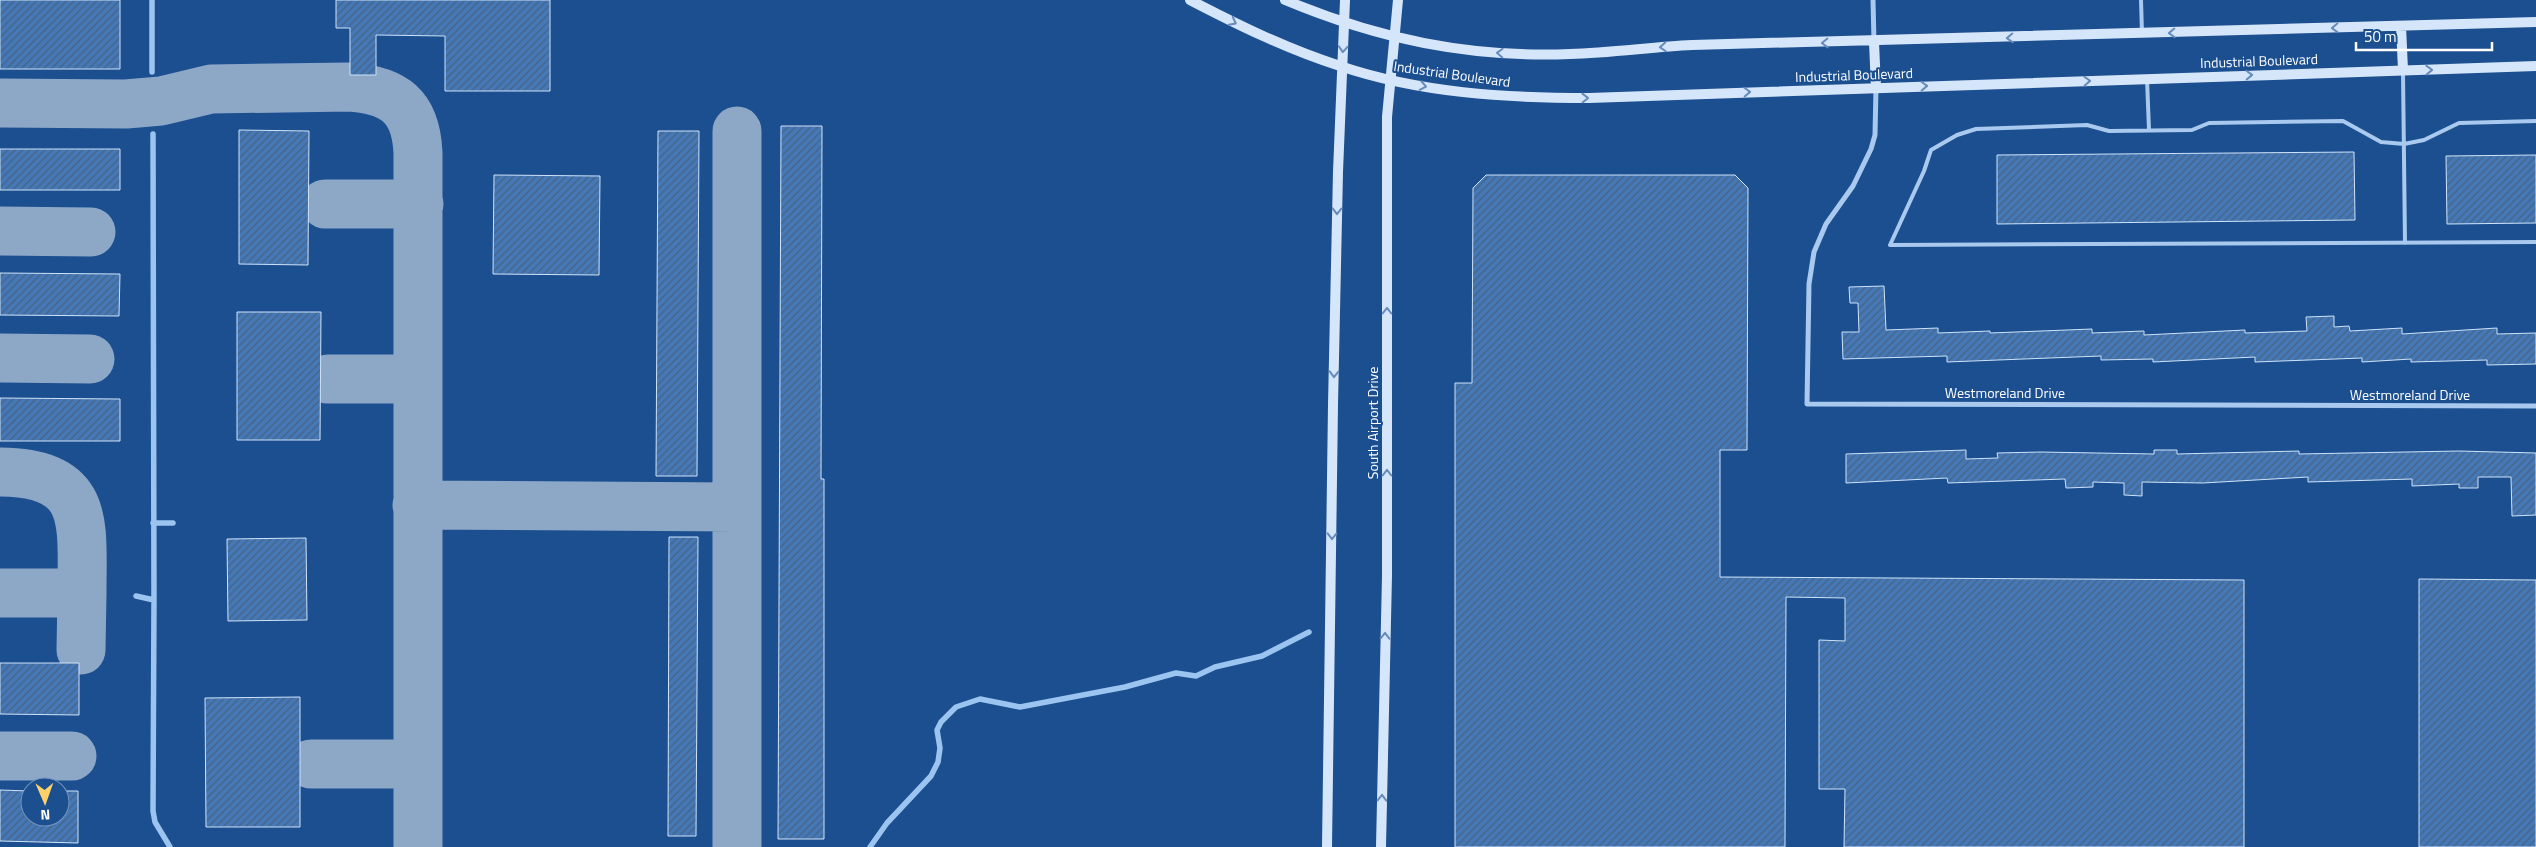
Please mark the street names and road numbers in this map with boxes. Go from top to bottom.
street label: Industrial Boulevard [2200,48,2318,73]
street label: Industrial Boulevard [1392,55,1512,92]
street label: Industrial Boulevard [1795,62,1913,87]
street label: South Airport Drive [1362,367,1383,479]
street label: Westmoreland Drive [1945,382,2065,403]
street label: Westmoreland Drive [2350,384,2470,405]

